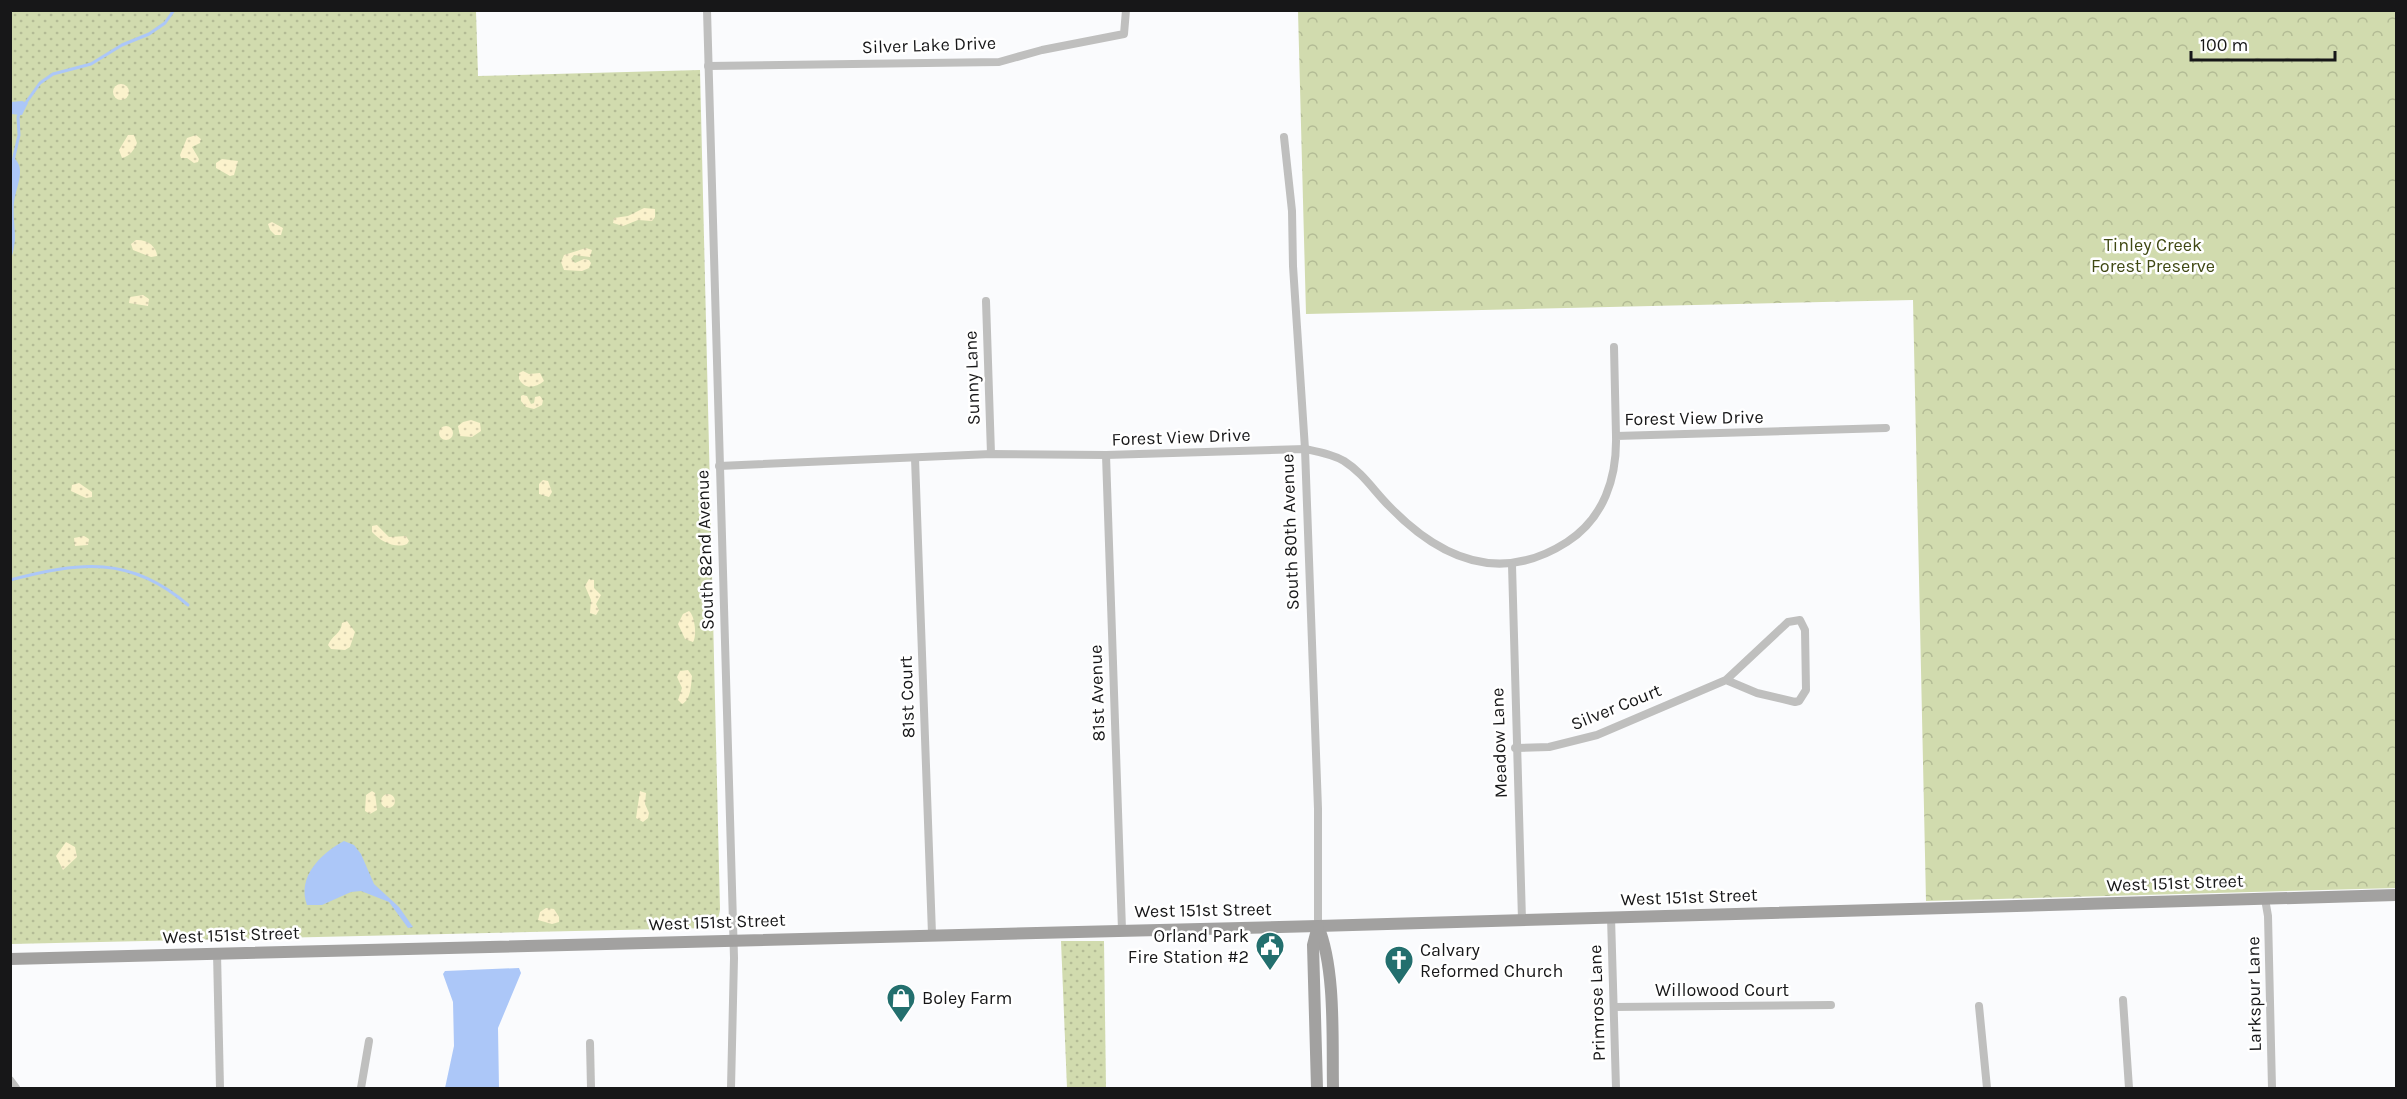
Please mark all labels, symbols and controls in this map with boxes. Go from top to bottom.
scale bar [2191,24,2335,62]
street label: Silver Lake Drive [861,32,997,58]
text: 100 m [2200,34,2248,56]
park label: Tinley Creek Forest Preserve [2091,234,2215,277]
street label: Sunny Lane [959,330,985,426]
street label: Forest View Drive [1624,406,1764,430]
street label: Forest View Drive [1111,424,1251,450]
street label: South 80th Avenue [1276,453,1304,611]
street label: South 82nd Avenue [691,470,719,630]
street label: 81st Avenue [1084,644,1110,742]
street label: 81st Court [895,655,919,739]
street label: Silver Court [1568,679,1665,735]
street label: Meadow Lane [1486,687,1512,799]
street label: West 151st Street [2106,870,2244,896]
street label: West 151st Street [1620,884,1758,910]
street label: West 151st Street [1134,898,1272,922]
street label: West 151st Street [648,909,786,935]
street label: West 151st Street [162,922,300,948]
place label: Orland Park Fire Station #2 [1128,925,1249,968]
public building icon: Orland Park Fire Station #2 [1254,930,1286,972]
street label: Larkspur Lane [2242,936,2266,1052]
place label: Calvary Reformed Church [1420,939,1563,982]
church icon: Calvary Reformed Church [1383,944,1415,986]
street label: Primrose Lane [1584,944,1610,1062]
street label: Willowood Court [1655,979,1789,1001]
shop icon: Boley Farm [885,982,917,1024]
place label: Boley Farm [922,987,1012,1009]

